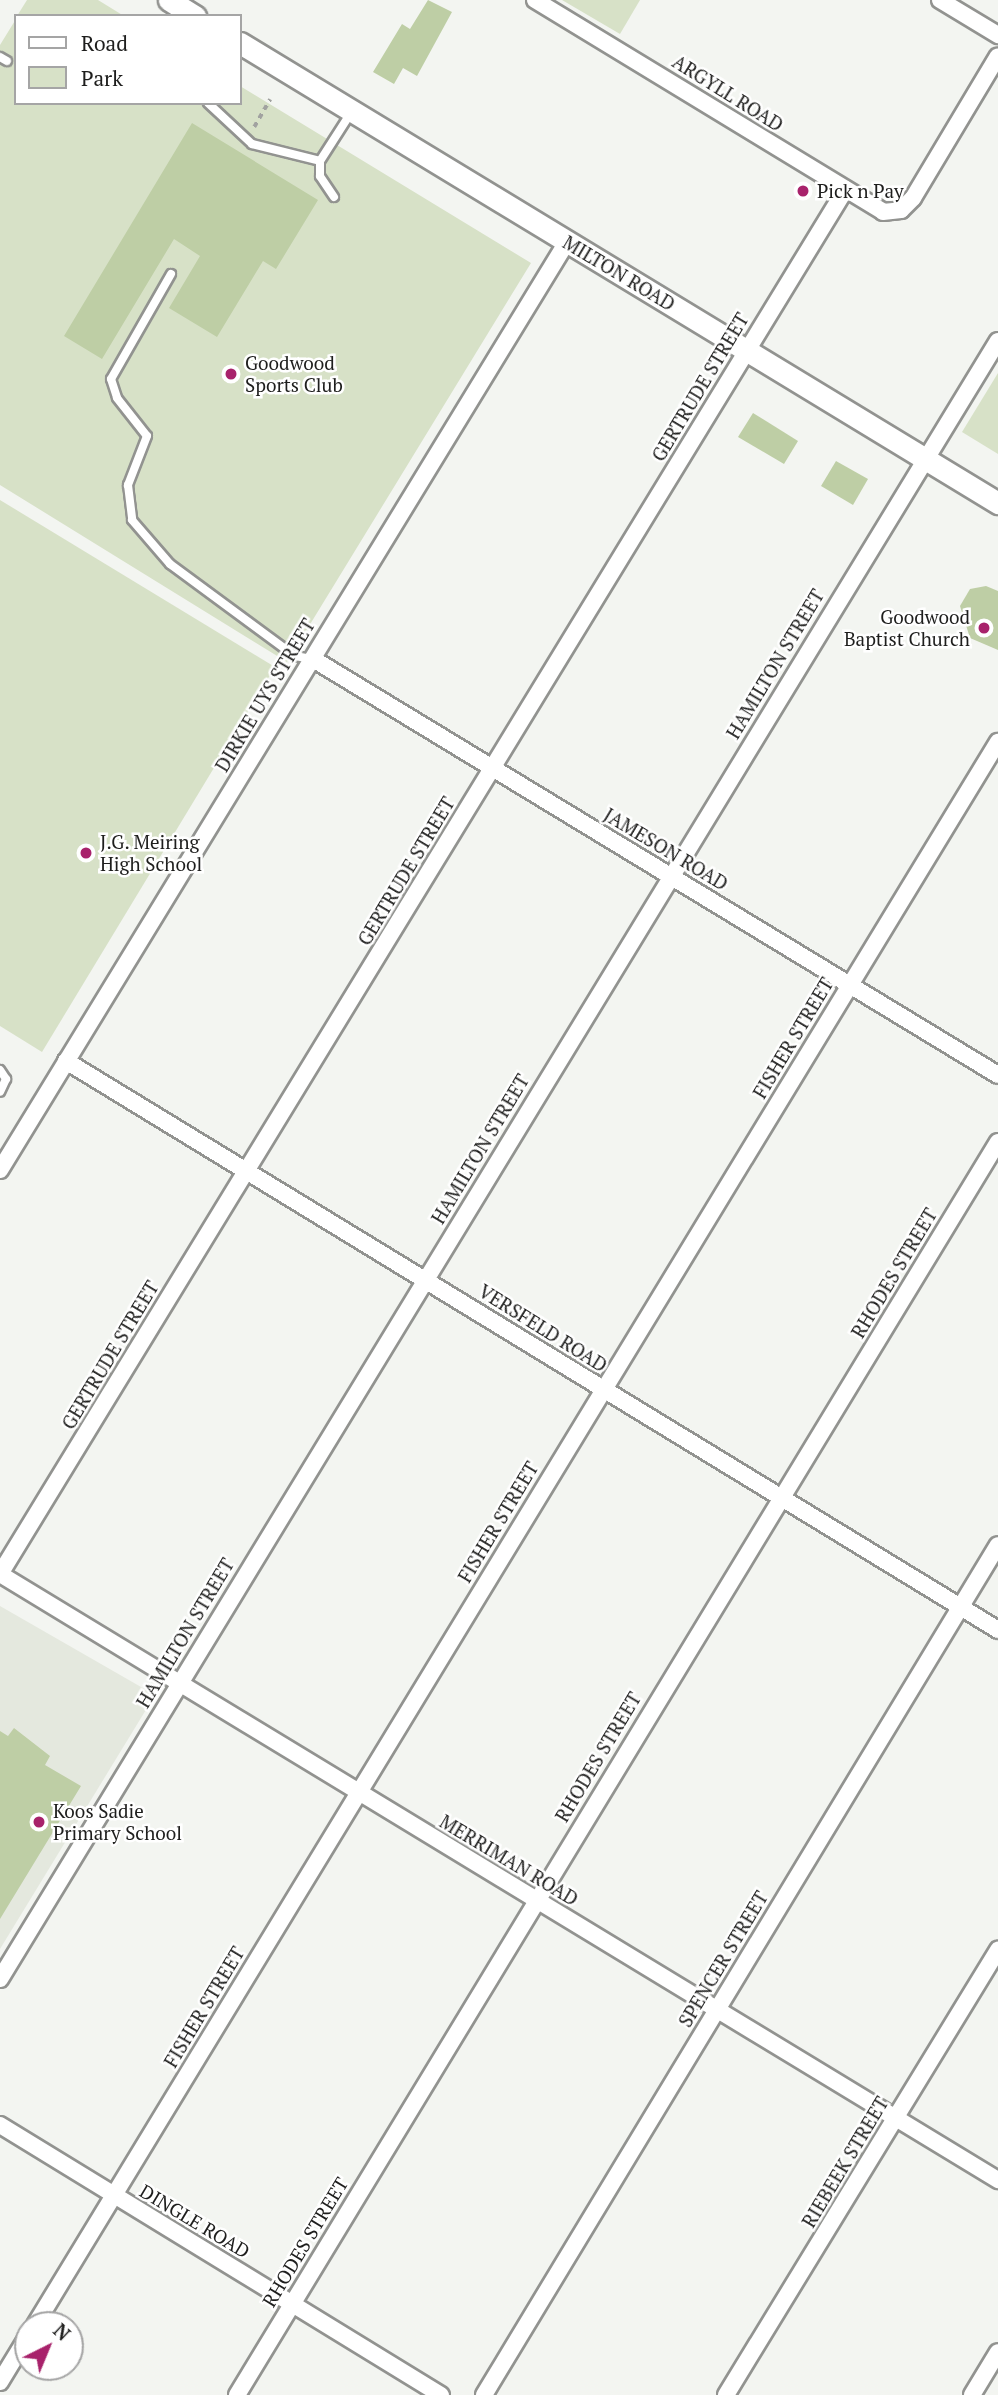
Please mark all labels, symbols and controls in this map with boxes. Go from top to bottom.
legend [14,14,242,105]
text: Road [81,29,128,57]
street label: ARGYLL ROAD [668,50,788,136]
text: Park [81,64,123,92]
place label: Pick n Pay [817,180,904,202]
marker: Pick n Pay [795,183,811,199]
street label: MILTON ROAD [559,231,679,315]
street label: GERTRUDE STREET [647,309,753,465]
place label: Goodwood Sports Club [245,352,343,396]
marker: Goodwood Sports Club [223,366,239,382]
street label: HAMILTON STREET [721,585,829,743]
place label: Goodwood Baptist Church [844,606,970,650]
street label: DIRKIE UYS STREET [210,614,320,776]
marker: Goodwood Baptist Church [976,620,992,636]
street label: GERTRUDE STREET [353,793,459,949]
street label: JAMESON ROAD [600,803,732,895]
place label: J.G. Meiring High School [100,831,202,875]
marker: J.G. Meiring High School [78,845,94,861]
street label: FISHER STREET [748,974,838,1102]
street label: HAMILTON STREET [426,1070,534,1228]
street label: RHODES STREET [846,1204,942,1342]
street label: GERTRUDE STREET [57,1277,163,1433]
street label: VERSFELD ROAD [475,1279,611,1377]
street label: FISHER STREET [453,1458,543,1586]
street label: HAMILTON STREET [131,1554,239,1712]
street label: RHODES STREET [550,1688,646,1826]
place label: Koos Sadie Primary School [53,1800,182,1844]
street label: MERRIMAN ROAD [436,1810,582,1910]
marker: Koos Sadie Primary School [31,1814,47,1830]
street label: SPENCER STREET [673,1887,773,2031]
street label: FISHER STREET [159,1943,249,2071]
street label: RIEBEEK STREET [797,2092,893,2232]
street label: RHODES STREET [257,2173,353,2311]
street label: DINGLE ROAD [136,2179,254,2263]
north arrow [14,2311,84,2381]
text: N [49,2318,76,2346]

